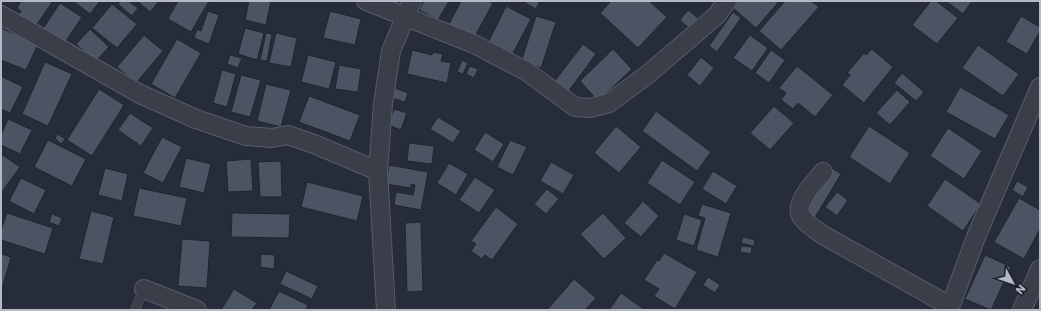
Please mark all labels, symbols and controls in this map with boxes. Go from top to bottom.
north arrow [993,263,1033,303]
text: N [1012,281,1029,298]

